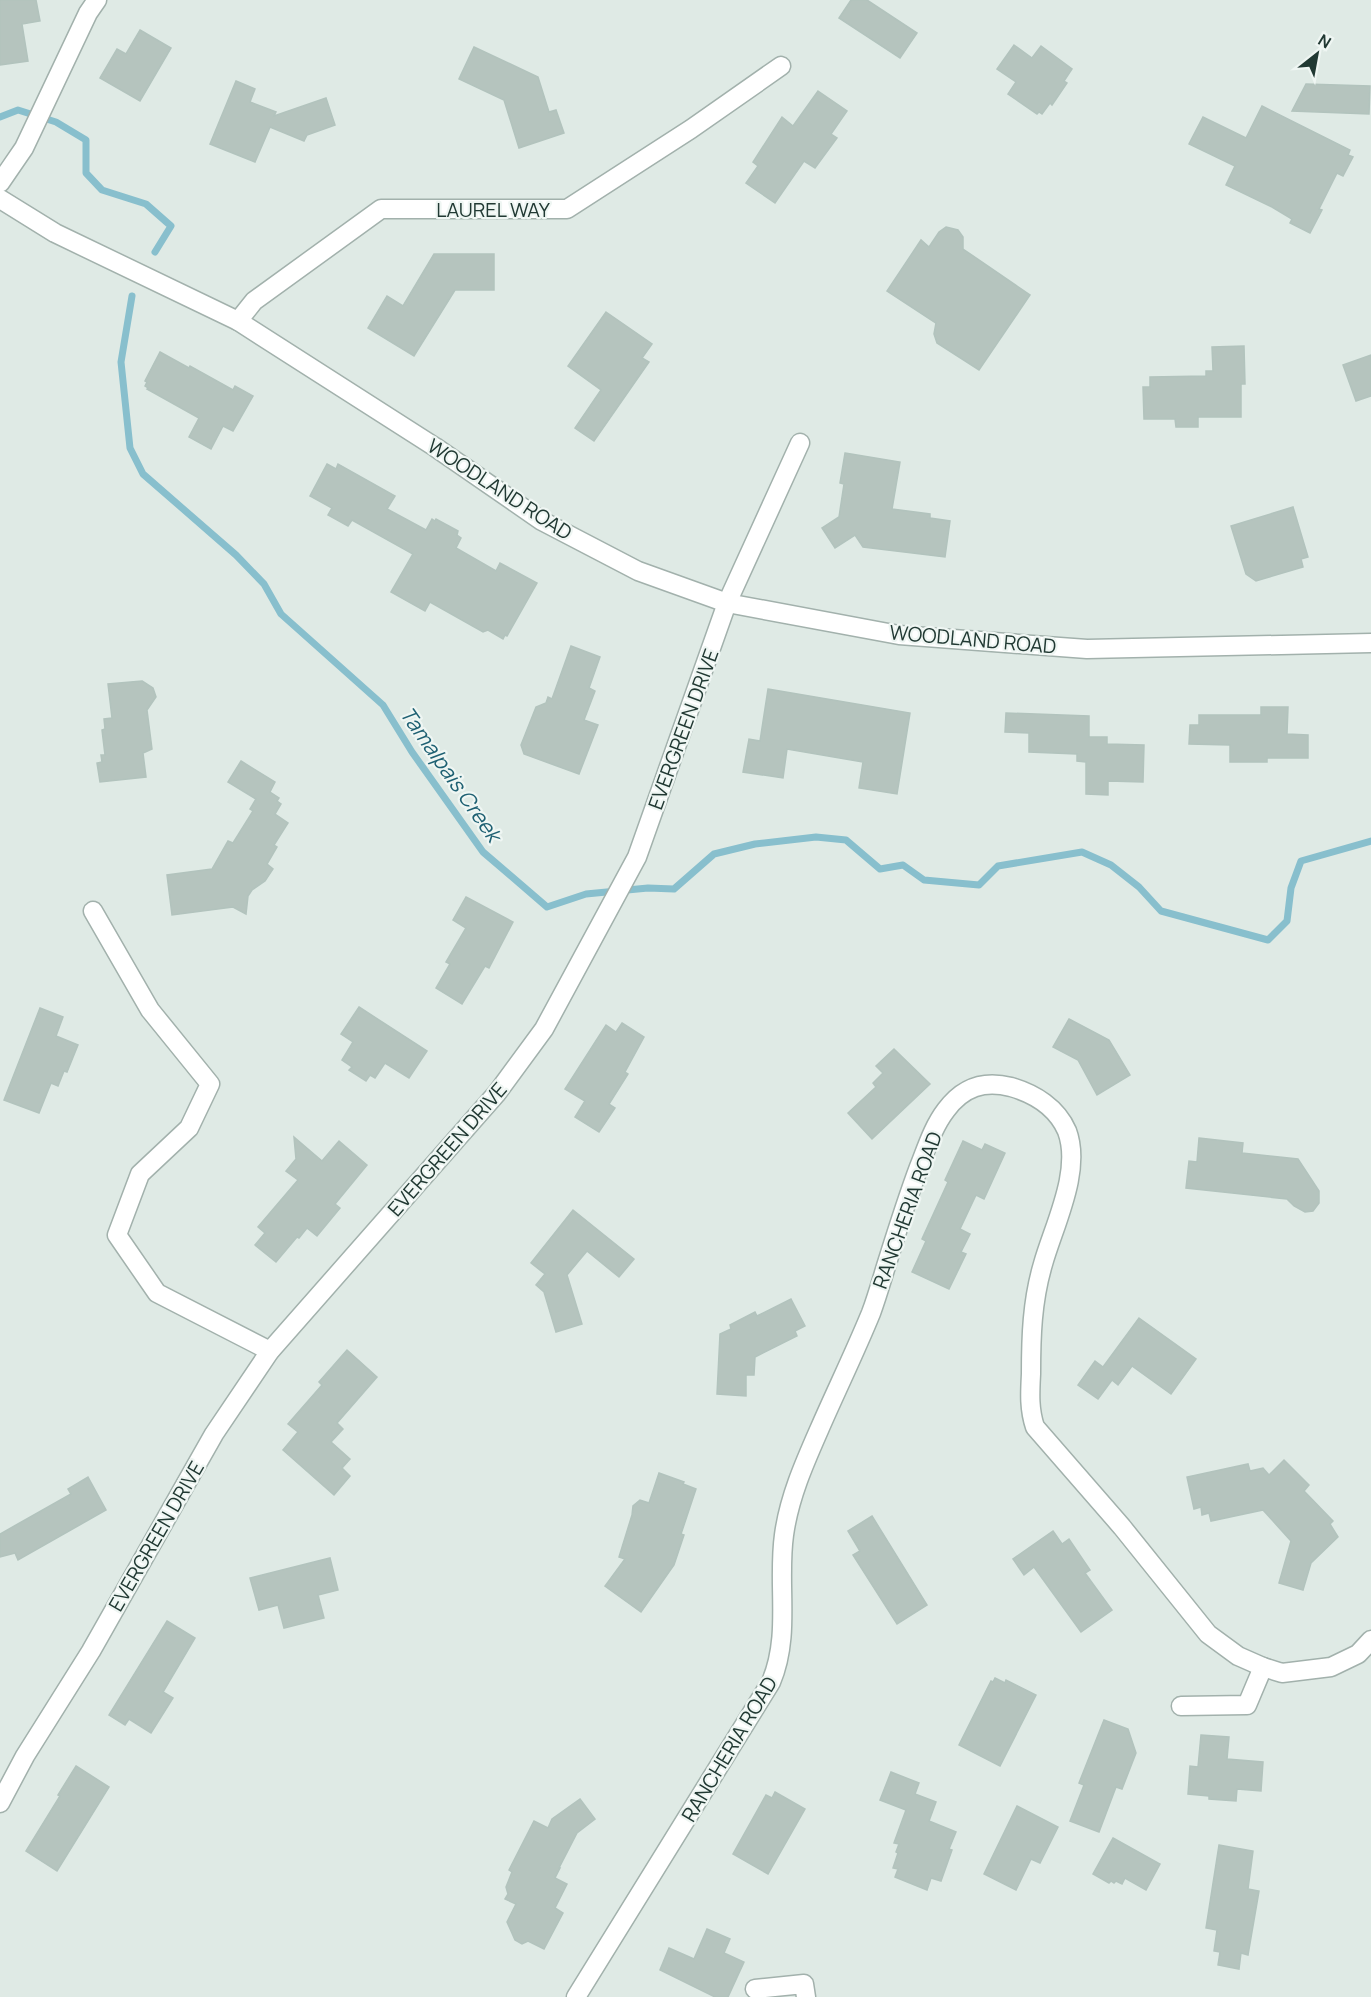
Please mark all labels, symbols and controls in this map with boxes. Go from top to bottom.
north arrow [1287,24,1347,84]
text: N [1314,29,1335,54]
street label: LAUREL WAY [436,196,551,223]
street label: WOODLAND ROAD [422,432,578,546]
street label: WOODLAND ROAD [888,618,1058,660]
street label: EVERGREEN DRIVE [641,645,725,813]
water label: Tamalpais Creek [394,701,509,849]
street label: EVERGREEN DRIVE [381,1076,513,1222]
street label: RANCHERIA ROAD [866,1128,948,1292]
street label: EVERGREEN DRIVE [102,1456,210,1616]
street label: RANCHERIA ROAD [675,1671,783,1827]

